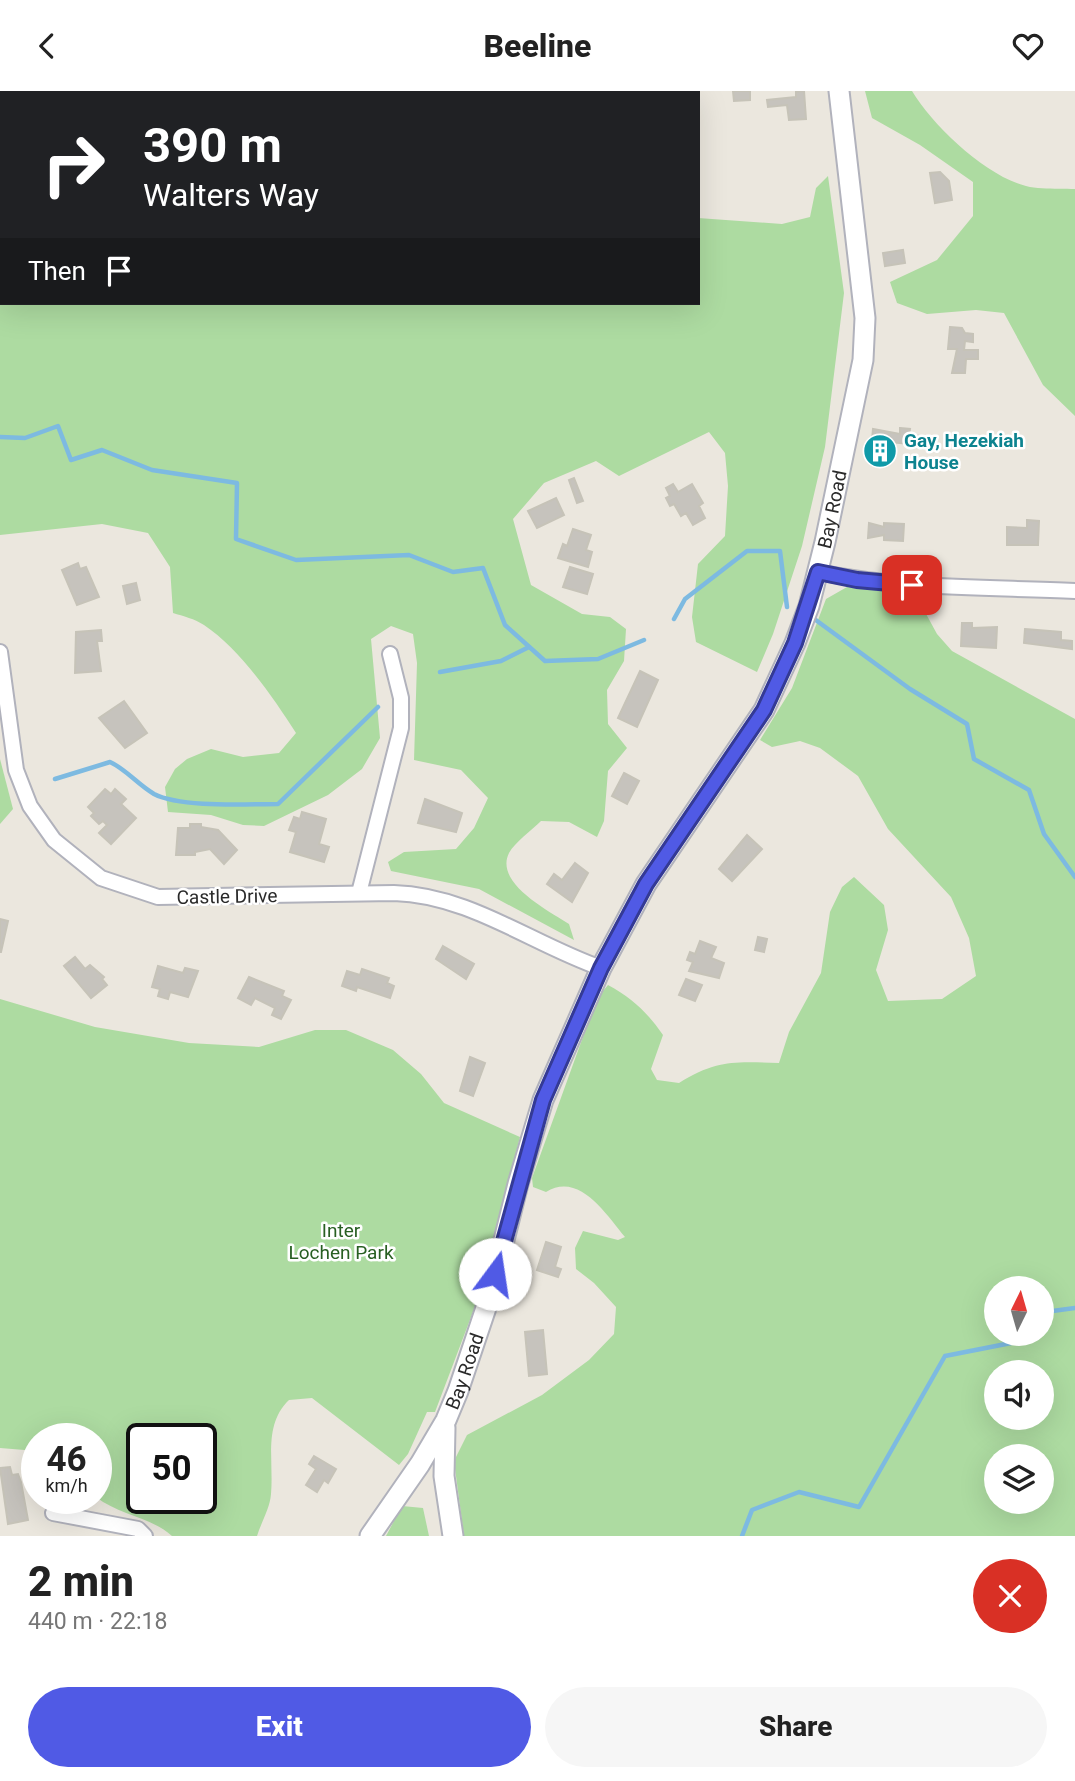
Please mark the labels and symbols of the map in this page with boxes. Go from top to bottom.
place label: Gay, Hezekiah House [904,429,1024,474]
building icon: Gay, Hezekiah House [861,432,899,470]
street label: Bay Road [813,468,852,551]
pin [882,555,942,615]
street label: Castle Drive [176,884,278,909]
park label: Inter Lochen Park [288,1219,394,1264]
position arrow [458,1237,532,1311]
north arrow [984,1276,1054,1346]
street label: Bay Road [441,1330,489,1413]
speed limit sign: 50 [126,1423,217,1514]

